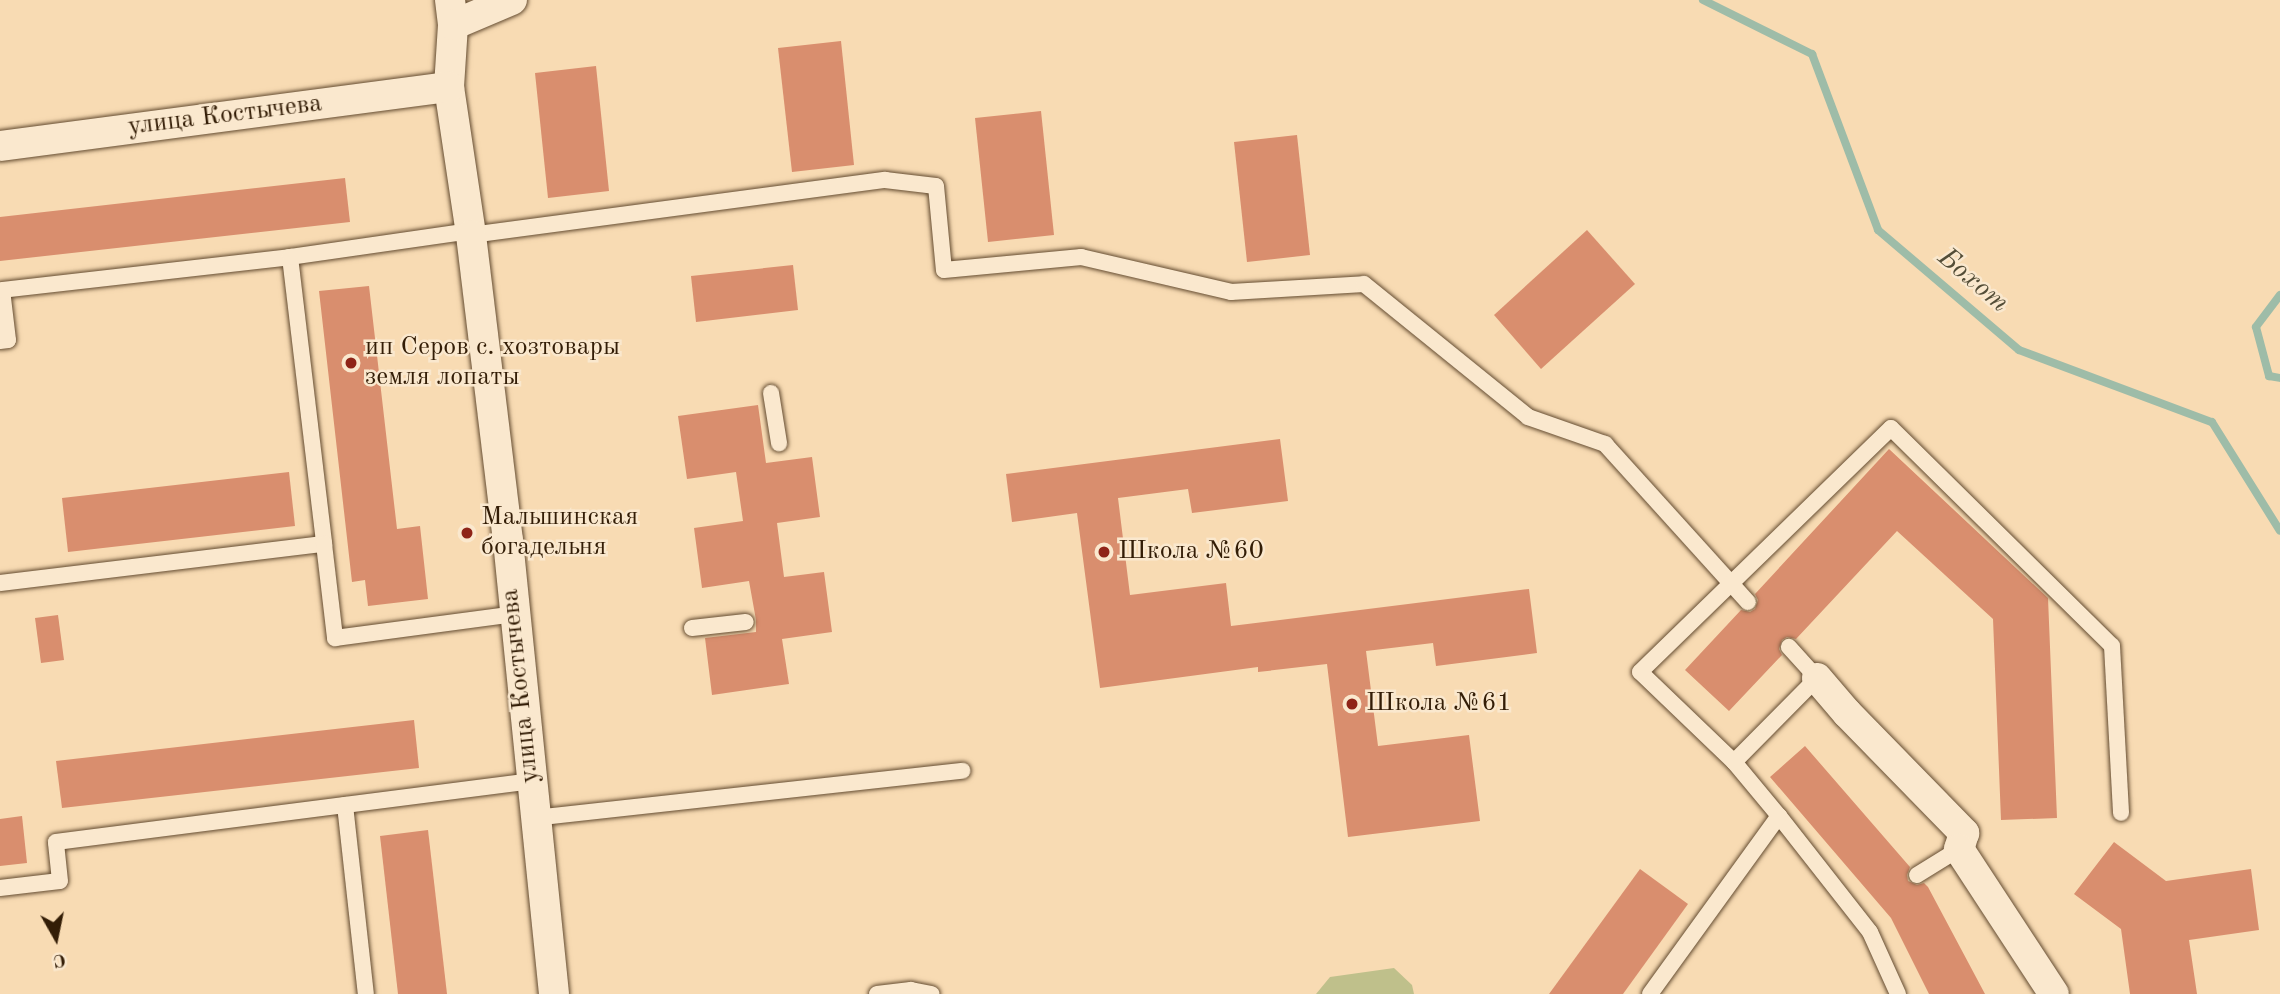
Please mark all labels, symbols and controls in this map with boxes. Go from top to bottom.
street label: улица Костычева [126,89,324,143]
water label: Бохот [1931,242,2015,320]
place label: ип Серов с. хозтовары земля лопаты [365,332,620,394]
marker: ип Серов с. хозтовары земля лопаты [343,355,359,371]
place label: Мальшинская богадельня [481,502,638,564]
marker: Мальшинская богадельня [459,525,475,541]
place label: Школа №60 [1118,536,1264,568]
marker: Школа №60 [1096,544,1112,560]
street label: улица Костычева [495,587,547,785]
place label: Школа №61 [1366,688,1512,720]
marker: Школа №61 [1344,696,1360,712]
north arrow [21,903,91,973]
text: С [52,949,67,970]

